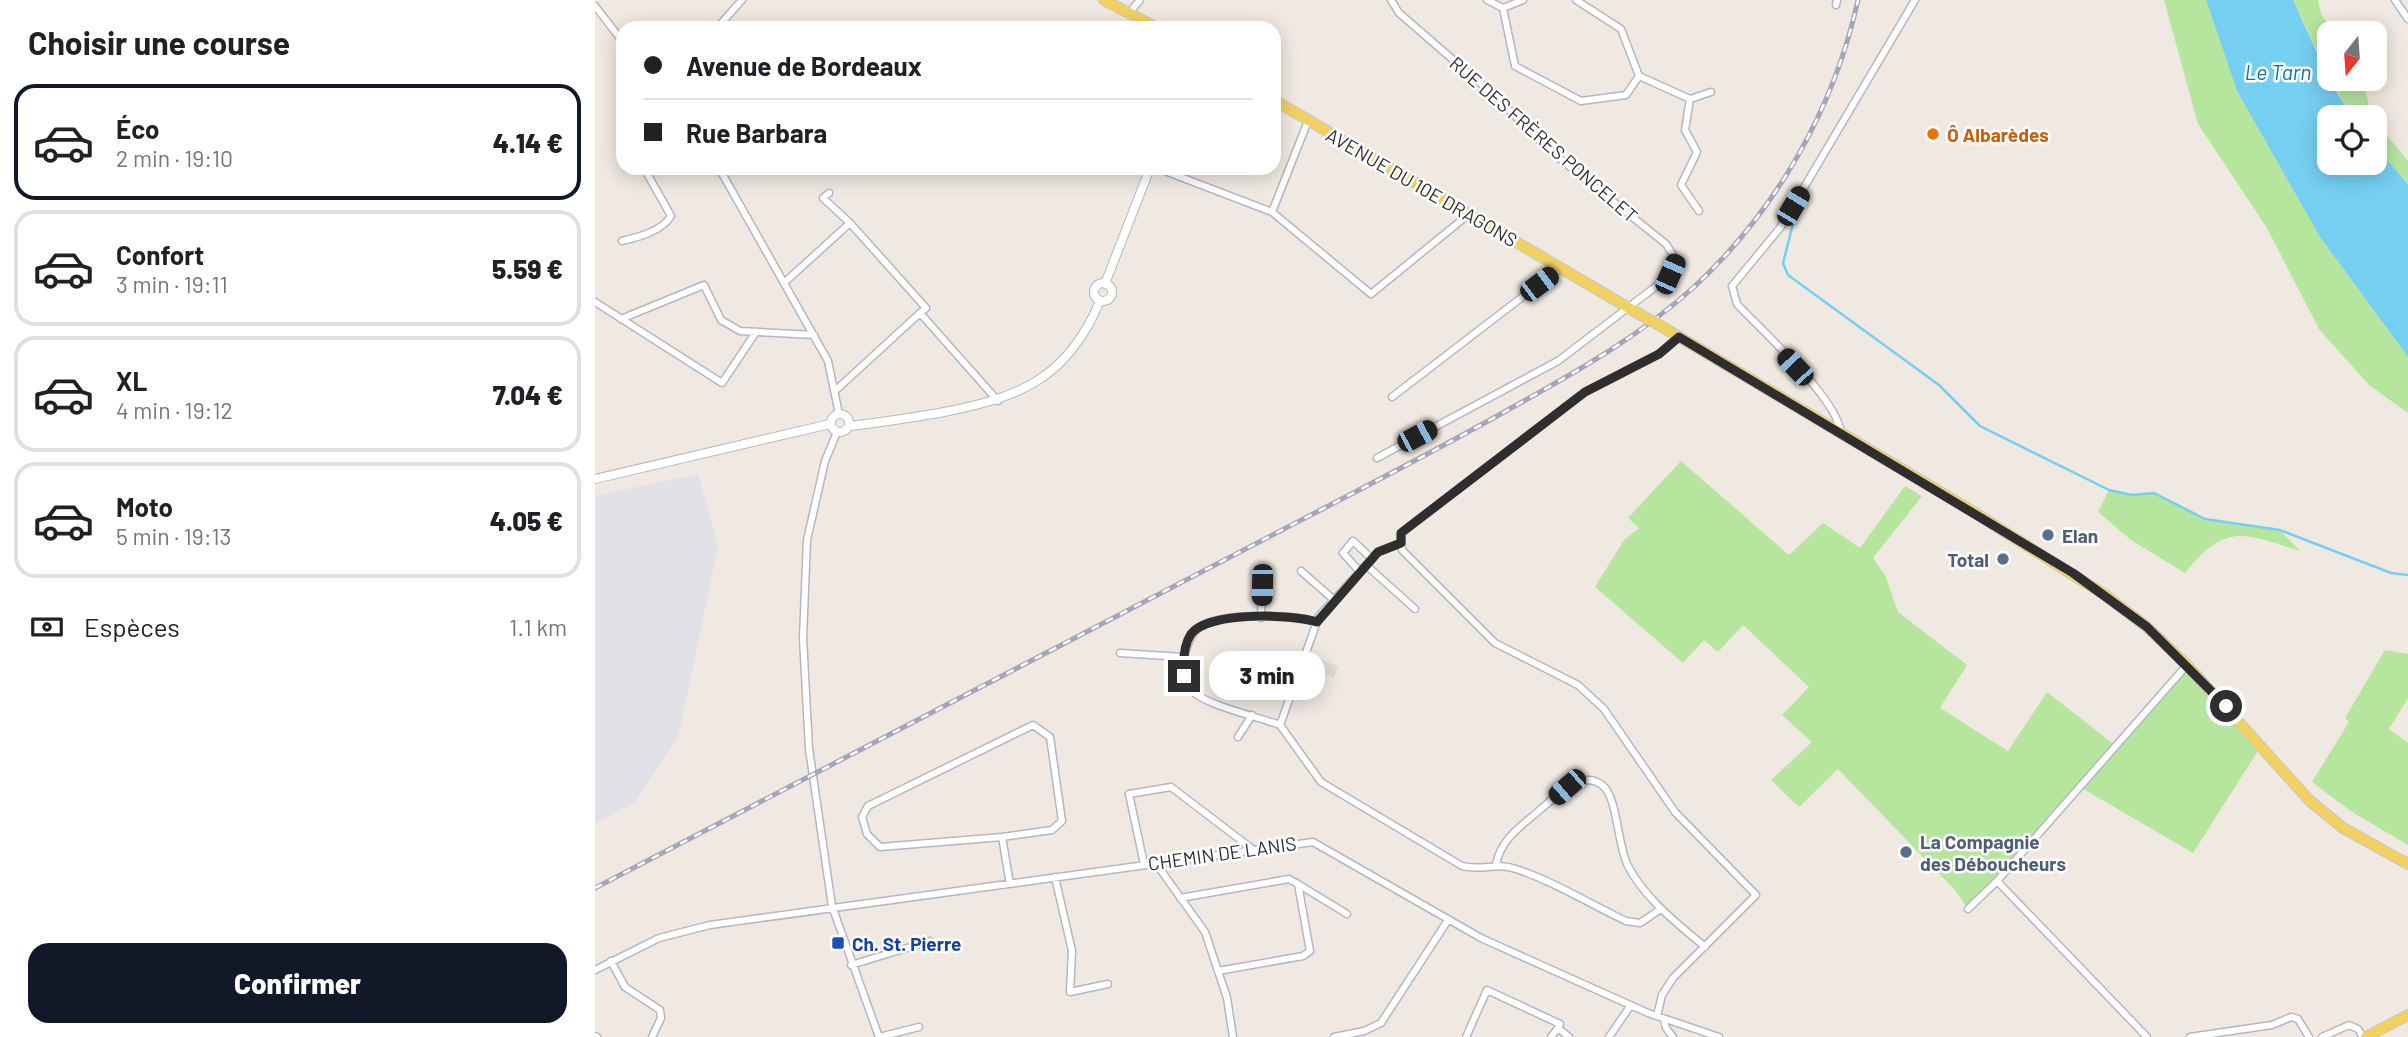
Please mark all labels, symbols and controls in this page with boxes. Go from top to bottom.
north arrow [2317,21,2387,91]
map controls [2317,21,2387,175]
text: Choisir une course [28,23,290,61]
text: Avenue de Bordeaux [686,50,922,81]
street label: RUE DES FRÈRES PONCELET [1445,51,1643,227]
water label: Le Tarn [2245,59,2311,84]
button: locate [2317,105,2387,175]
icon: car [32,111,95,174]
text: Éco [116,113,159,144]
text: Rue Barbara [686,117,827,148]
street label: AVENUE DU 10E DRAGONS [1322,123,1522,251]
place label: Ô Albarèdes [1947,123,2049,146]
marker: Ô Albarèdes [1925,126,1941,142]
text: 4.14 € [493,127,563,158]
text: 2 min · 19:10 [116,144,233,172]
car [1774,183,1813,229]
icon: car [32,237,95,300]
text: Confort [116,239,204,270]
car [1652,251,1689,297]
text: 5.59 € [492,253,563,284]
car [1516,263,1563,305]
text: 3 min · 19:11 [116,270,228,298]
car [1773,344,1818,390]
icon: car [32,363,95,426]
text: XL [116,365,147,396]
text: 7.04 € [493,379,563,410]
text: 4 min · 19:12 [116,396,233,424]
car [1394,417,1441,455]
icon: car [32,489,95,552]
text: Moto [116,491,173,522]
text: 4.05 € [490,505,563,536]
text: 5 min · 19:13 [116,522,231,550]
place label: Elan [2062,524,2098,547]
marker: Elan [2040,527,2056,543]
place label: Total [1947,548,1989,571]
marker: Total [1995,551,2011,567]
car [1252,564,1273,606]
icon: cash [28,608,66,646]
text: Espèces [84,611,180,642]
text: 1.1 km [509,613,567,641]
callout: 3 min [1209,652,1324,700]
route end [1168,660,1200,692]
text: 3 min [1239,661,1295,689]
route start [2210,690,2242,722]
car [1545,765,1590,809]
place label: La Compagnie des Déboucheurs [1920,830,2066,875]
street label: CHEMIN DE LANIS [1146,831,1298,875]
marker: La Compagnie des Déboucheurs [1898,844,1914,860]
place label: Ch. St. Pierre [852,932,961,955]
marker: Ch. St. Pierre [830,935,846,951]
button: Confirmer [28,943,567,1023]

